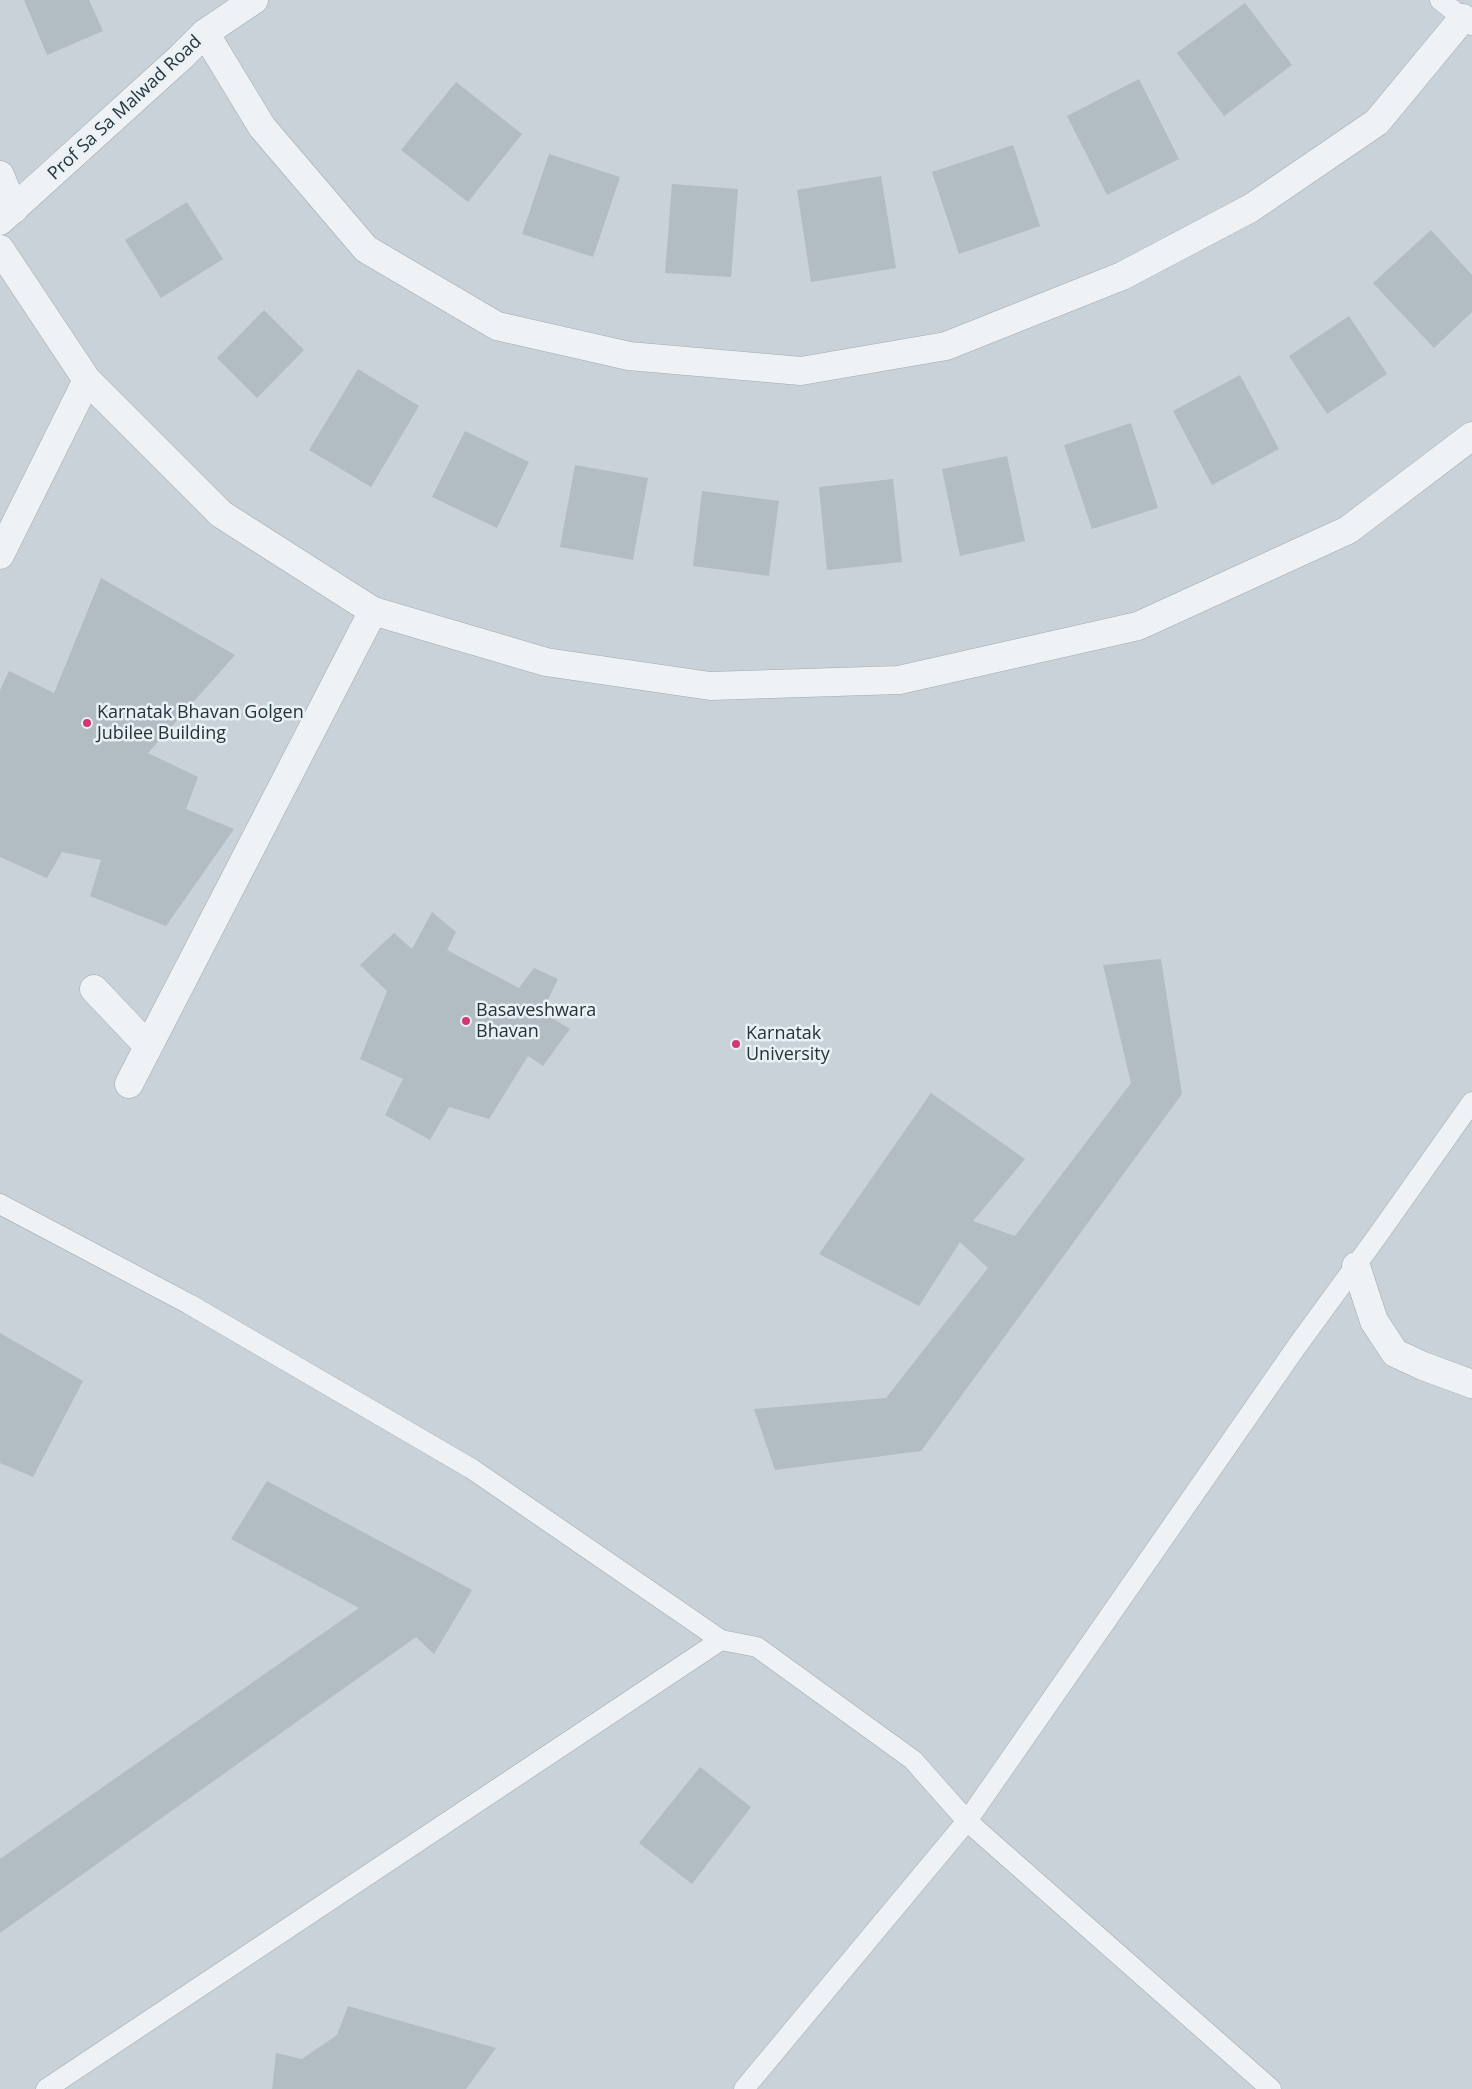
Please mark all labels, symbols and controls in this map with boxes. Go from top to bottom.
street label: Prof Sa Sa Malwad Road [44,31,206,185]
place label: Karnatak Bhavan Golgen Jubilee Building [97,702,304,744]
marker: Karnatak Bhavan Golgen Jubilee Building [81,717,93,729]
place label: Basaveshwara Bhavan [476,1000,596,1042]
marker: Basaveshwara Bhavan [460,1015,472,1027]
place label: Karnatak University [746,1023,830,1066]
marker: Karnatak University [730,1038,742,1050]

